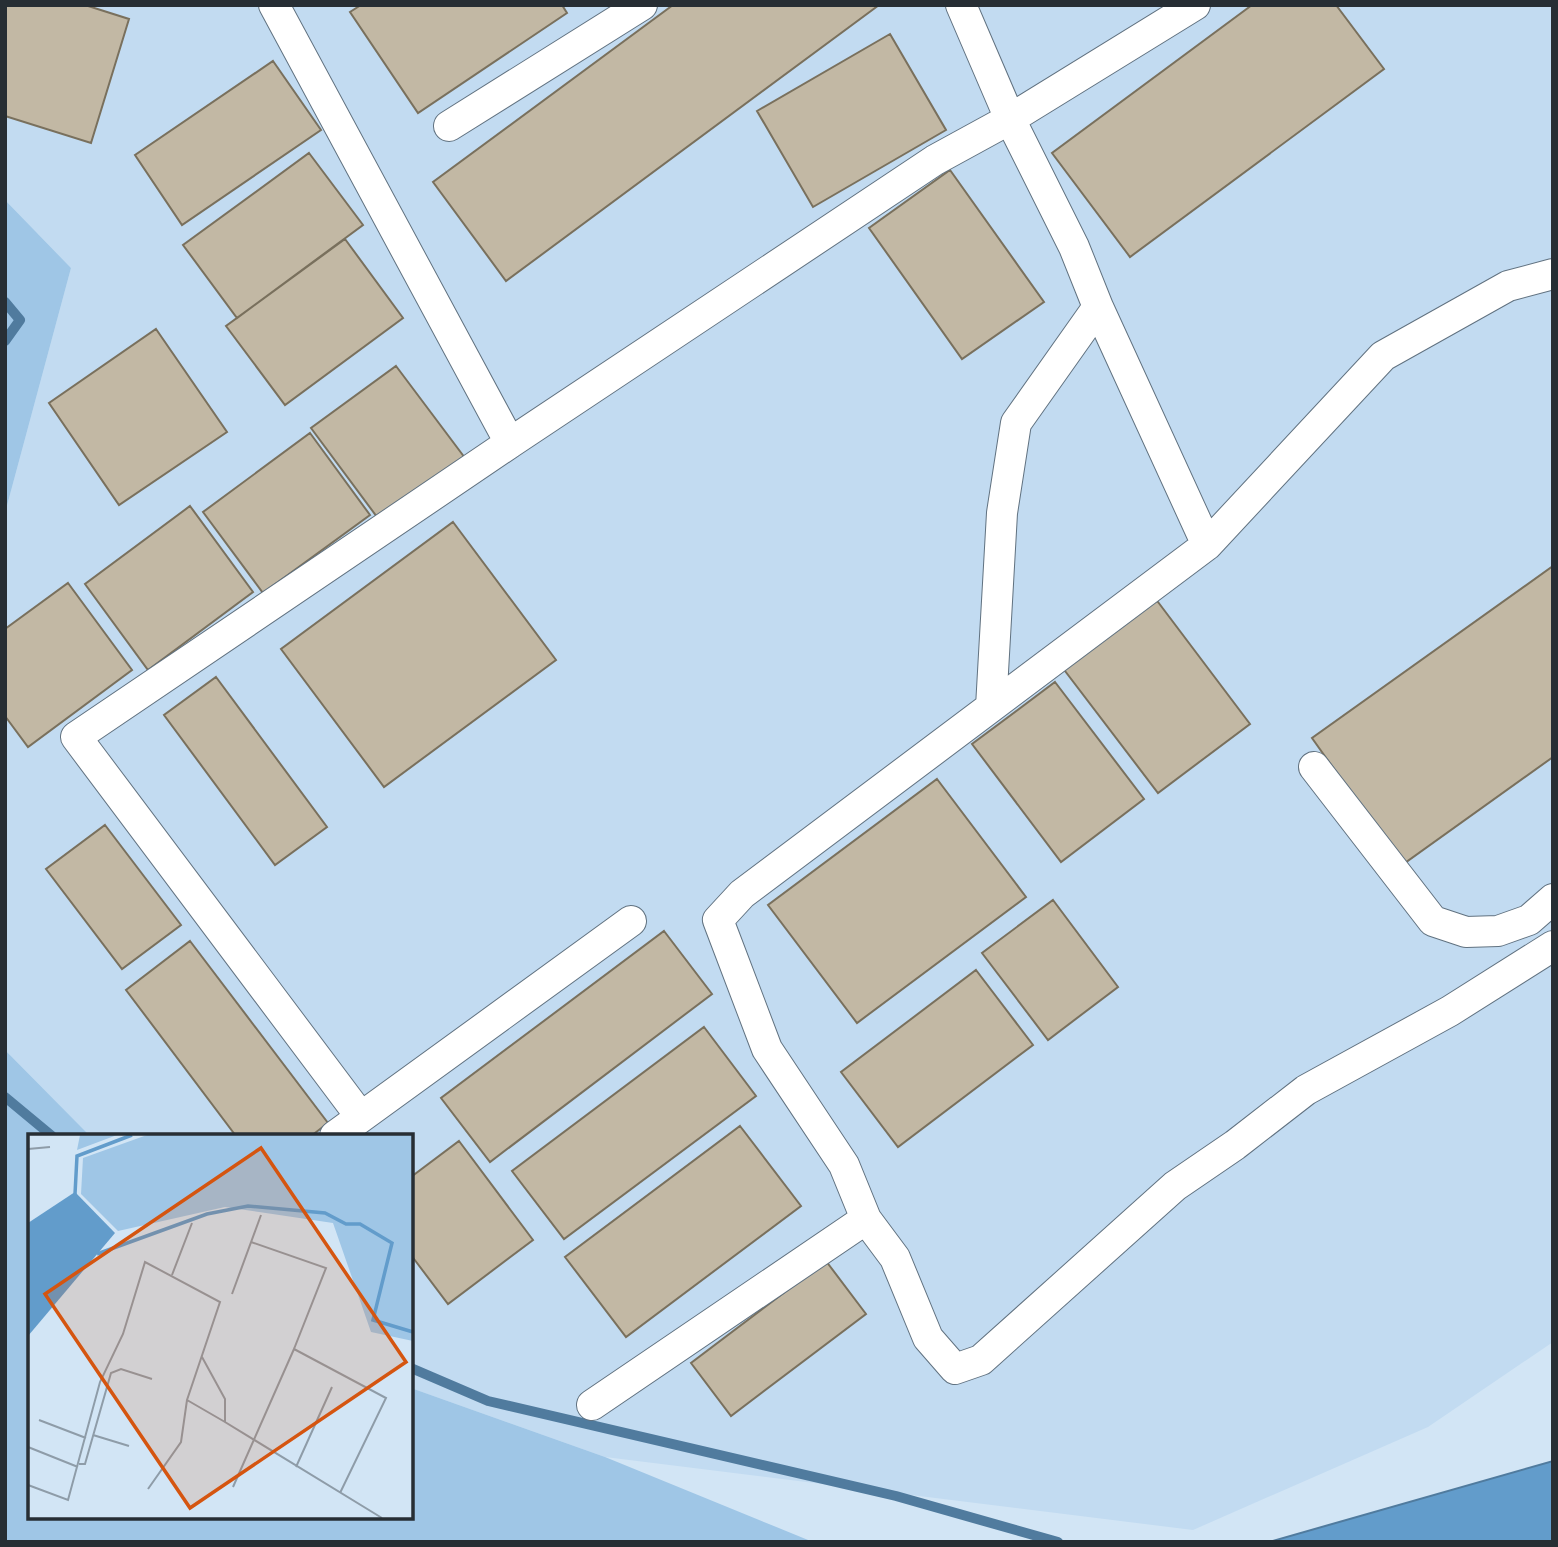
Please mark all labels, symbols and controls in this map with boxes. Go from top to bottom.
inset map [28,1134,413,1519]

